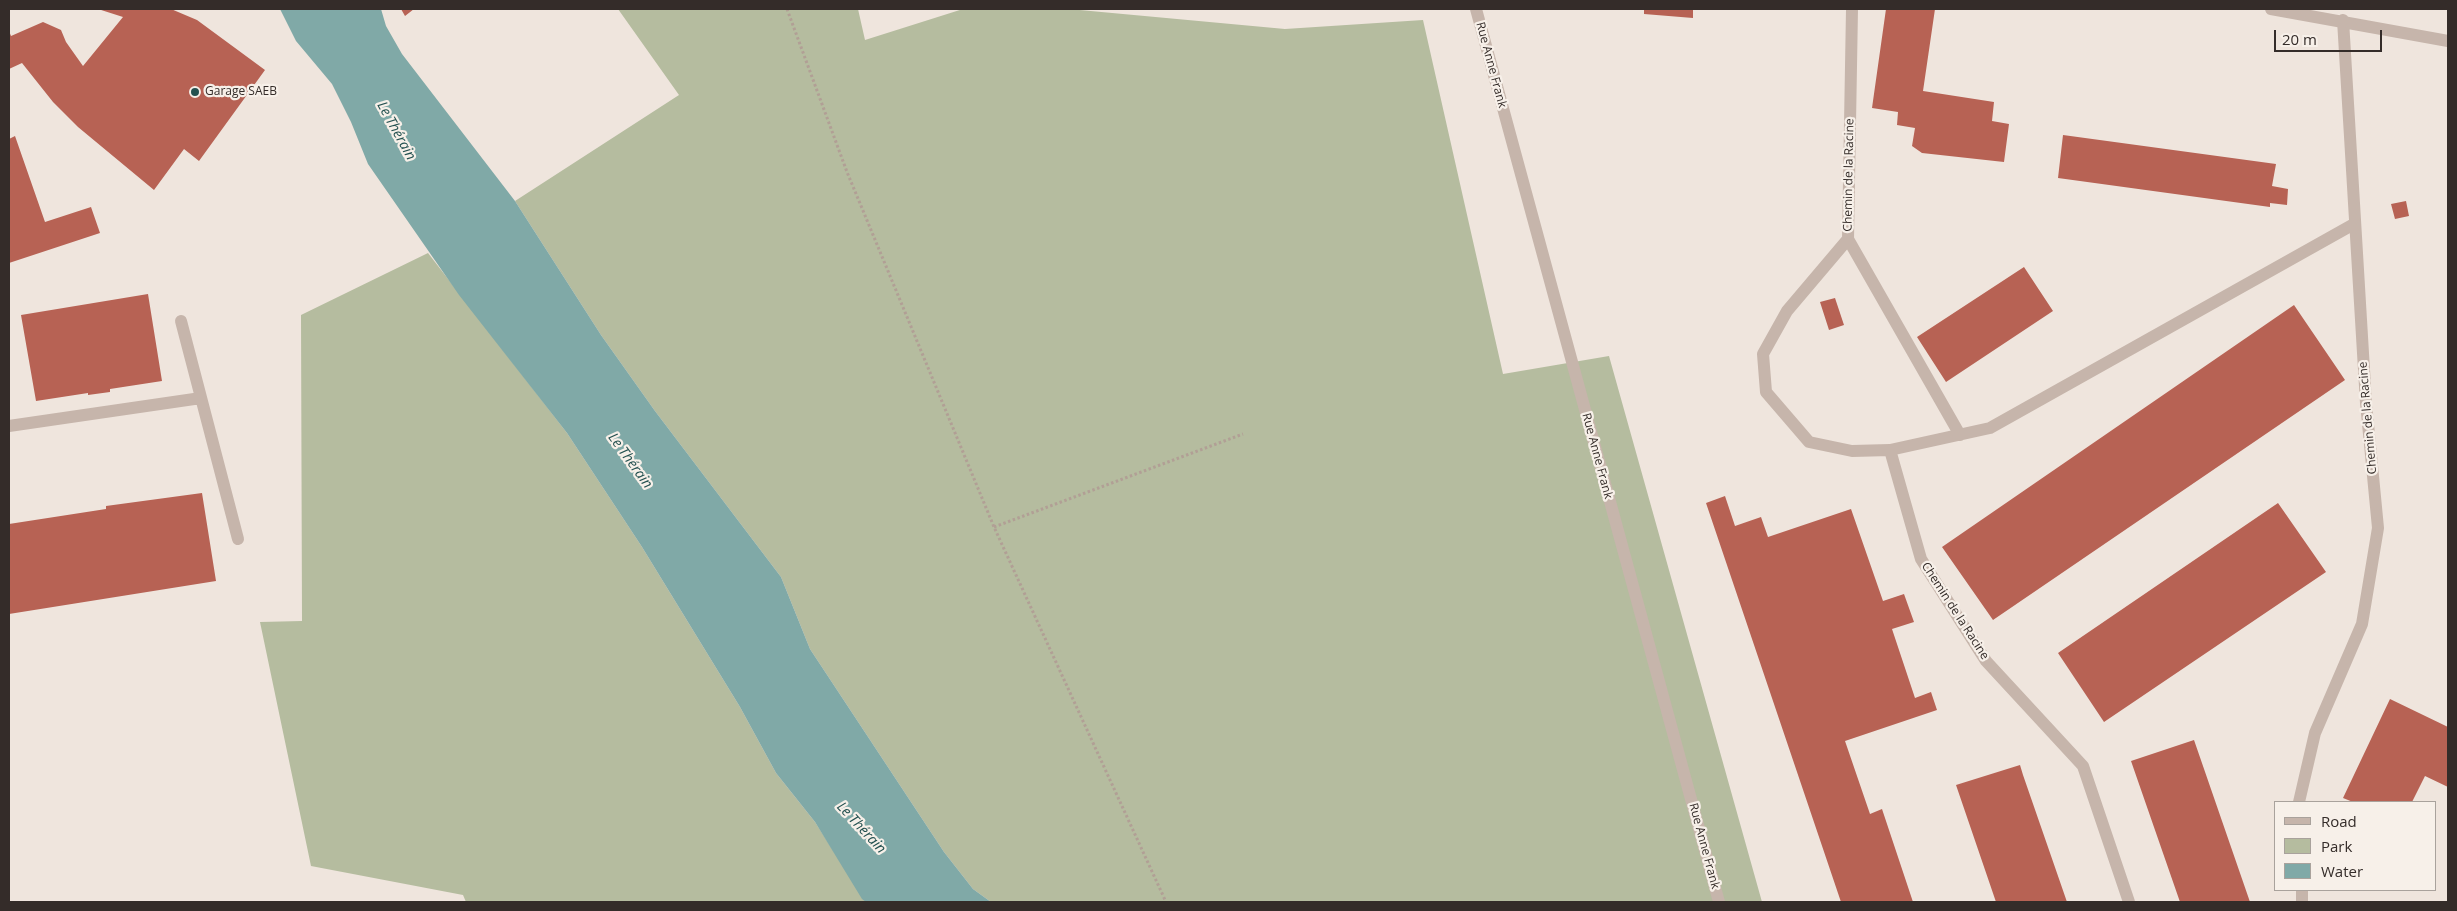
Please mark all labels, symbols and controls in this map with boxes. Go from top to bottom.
scale bar [2277,20,2384,52]
street label: Rue Anne Frank [1473,21,1509,109]
text: 20 m [2282,29,2317,49]
place label: Garage SAEB [205,85,277,99]
marker: Garage SAEB [189,86,201,98]
water label: Le Thérain [373,99,419,163]
street label: Chemin de la Racine [1841,118,1857,232]
street label: Chemin de la Racine [2356,361,2380,475]
street label: Rue Anne Frank [1579,412,1615,500]
water label: Le Thérain [604,430,656,492]
street label: Chemin de la Racine [1918,560,1992,662]
water label: Le Thérain [833,799,889,857]
legend [2274,801,2437,891]
street label: Rue Anne Frank [1686,802,1722,890]
text: Road [2321,811,2357,831]
text: Park [2321,836,2352,856]
text: Water [2321,861,2363,881]

